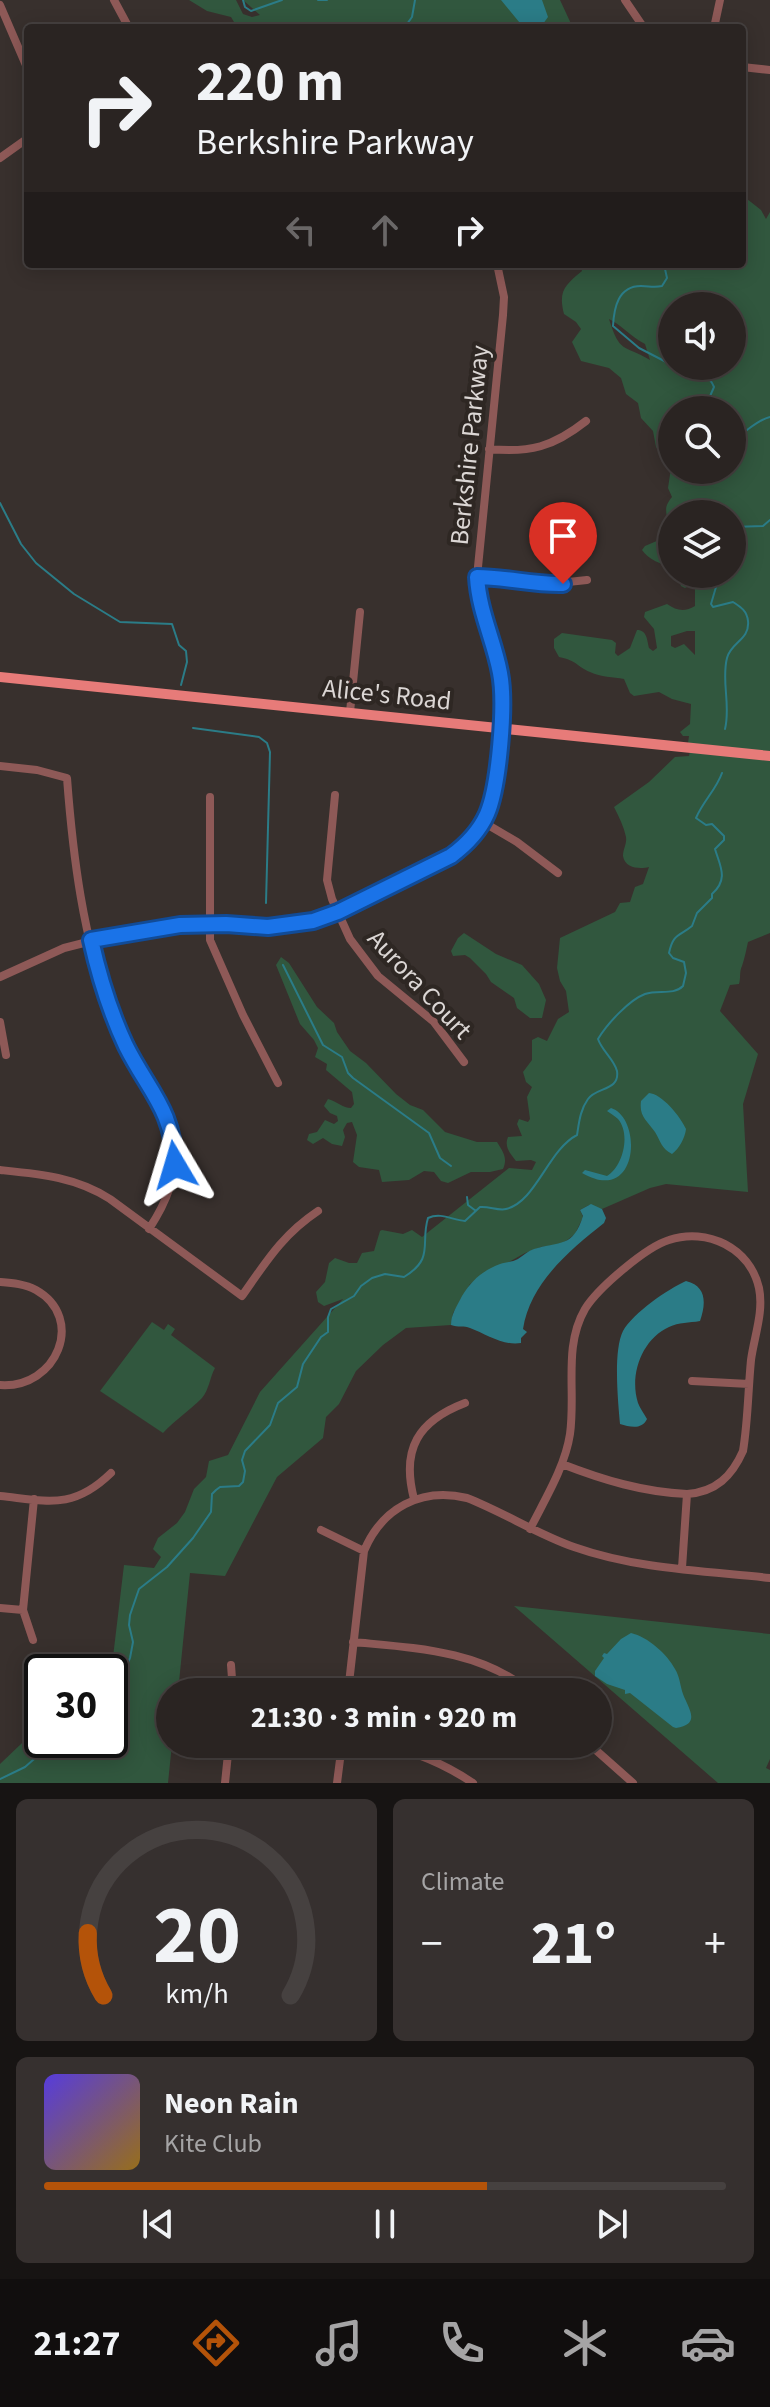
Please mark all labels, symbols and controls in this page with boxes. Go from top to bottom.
text: 220 m [196,43,344,122]
icon: right [64,56,168,160]
text: Berkshire Parkway [196,117,474,168]
icon: left [279,208,323,252]
icon: ahead [363,208,407,252]
icon: right [447,208,491,252]
map controls [658,292,746,588]
button: sound [658,292,746,380]
street label: Berkshire Parkway [441,343,498,547]
button: search [658,396,746,484]
button: layers [658,500,746,588]
pin [529,502,597,584]
icon: arrive [541,514,585,558]
street label: Alice's Road [321,669,453,720]
street label: Aurora Court [359,921,481,1048]
position arrow [133,1123,217,1207]
speed limit sign: 30 [24,1654,128,1758]
text: 21:30 · 3 min · 920 m [251,1696,517,1739]
text: Climate [421,1863,505,1900]
text: 20 [153,1877,240,1995]
text: 21° [531,1902,616,1987]
text: − [421,1913,443,1976]
text: + [704,1913,726,1976]
text: km/h [165,1974,228,2014]
text: Neon Rain [164,2082,299,2125]
text: Kite Club [164,2125,262,2162]
icon: previous [136,2202,180,2246]
icon: pause [363,2202,407,2246]
icon: next [590,2202,634,2246]
icon: directions [188,2315,244,2371]
icon: music [311,2315,367,2371]
icon: phone [434,2315,490,2371]
icon: climate [557,2315,613,2371]
icon: car [680,2315,736,2371]
text: 21:27 [34,2318,120,2369]

